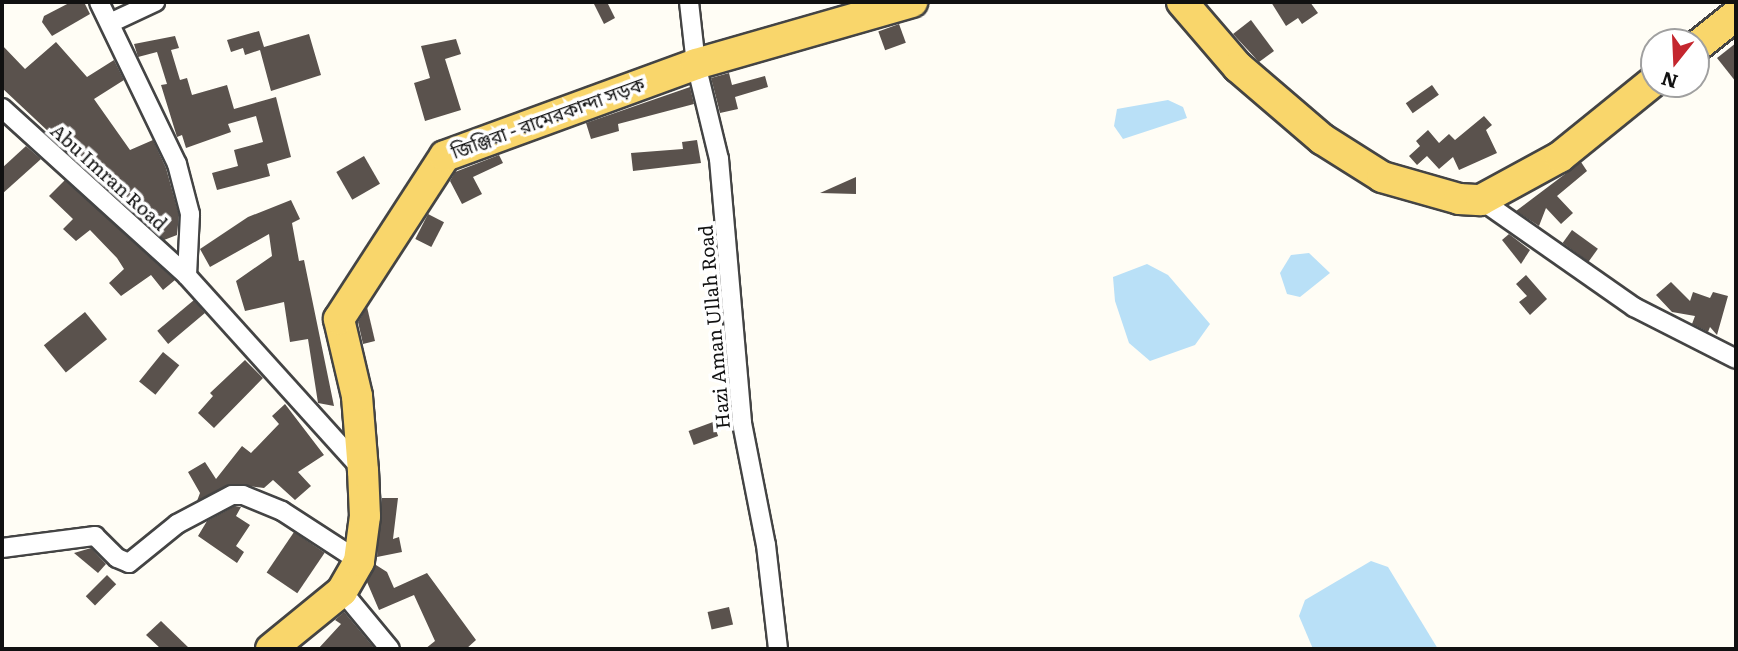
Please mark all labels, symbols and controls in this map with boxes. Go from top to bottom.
north arrow [1640,28,1710,98]
text: N [1657,65,1681,97]
street label: জিঞ্জিরা - রামেরকান্দা সড়ক [448,72,648,164]
street label: Abu Imran Road [46,119,172,235]
street label: Hazi Aman Ullah Road [694,224,734,430]

